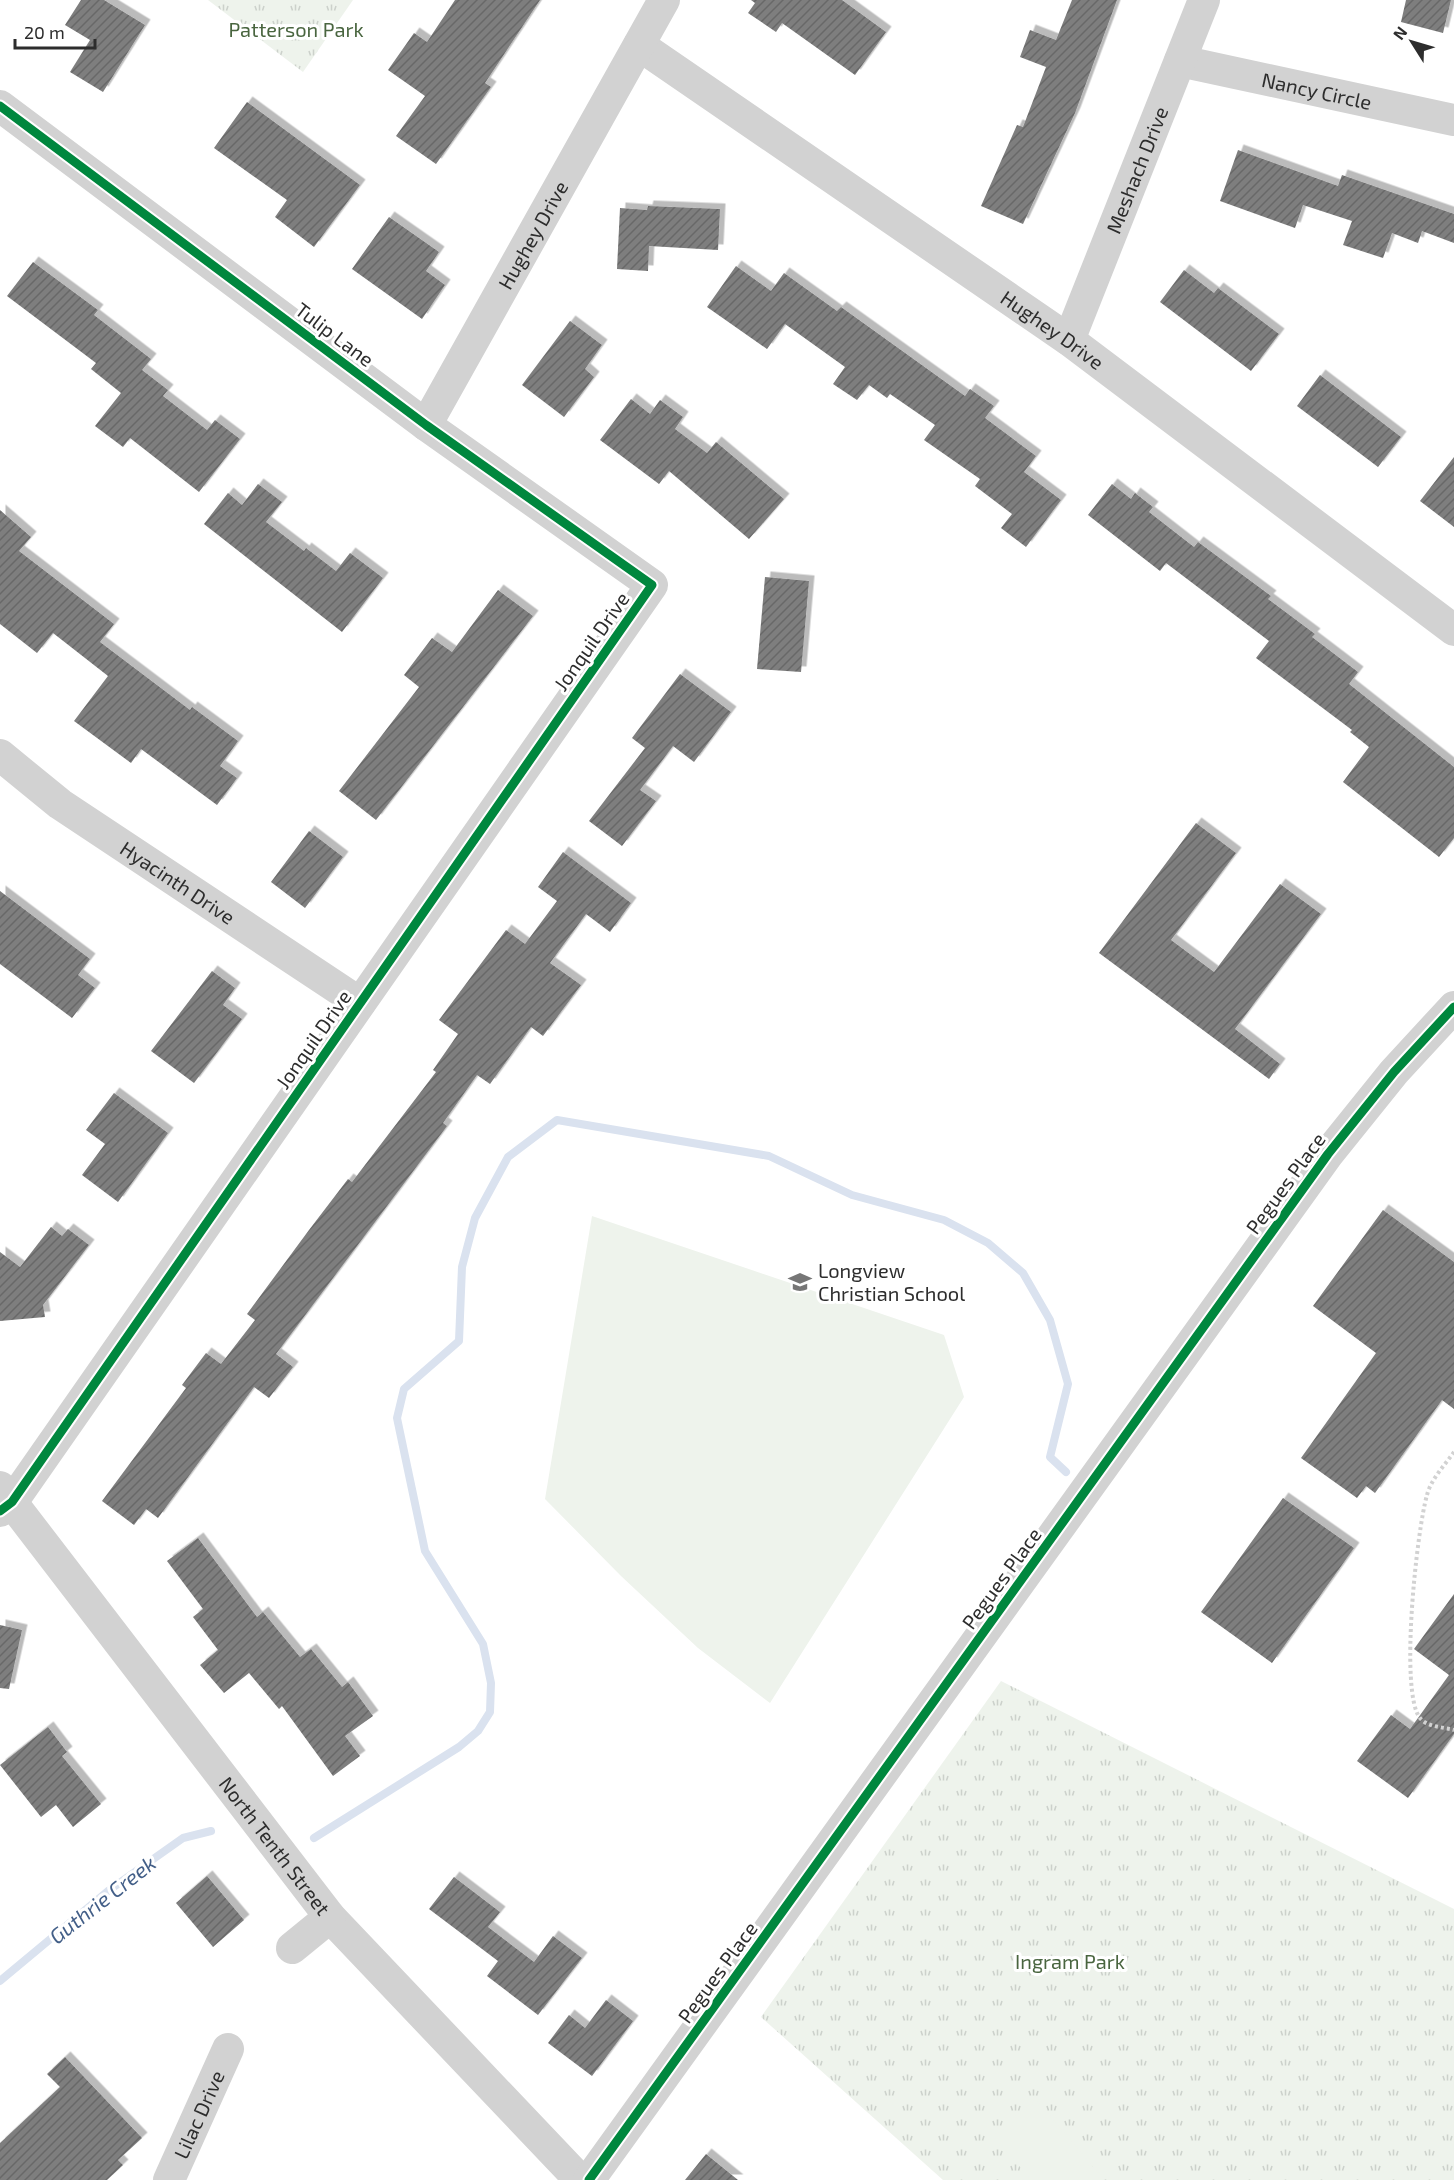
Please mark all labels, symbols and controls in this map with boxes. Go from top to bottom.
scale bar [15,12,94,50]
north arrow [1382,12,1442,72]
park label: Patterson Park [228,17,364,41]
text: 20 m [24,21,65,43]
text: N [1389,22,1411,43]
street label: Nancy Circle [1260,67,1374,114]
street label: Meshach Drive [1101,103,1172,237]
street label: Hughey Drive [493,176,572,293]
street label: Hughey Drive [997,285,1109,374]
street label: Tulip Lane [291,297,379,371]
street label: Jonquil Drive [548,587,634,695]
street label: Hyacinth Drive [116,836,240,929]
street label: Jonquil Drive [270,985,356,1093]
street label: Pegues Place [1240,1128,1330,1238]
place label: Longview Christian School [818,1258,965,1305]
school or university icon: Longview Christian School [787,1269,813,1295]
street label: Pegues Place [956,1523,1046,1633]
street label: North Tenth Street [215,1772,336,1920]
water label: Guthrie Creek [44,1850,160,1948]
street label: Pegues Place [672,1917,762,2027]
park label: Ingram Park [1015,1949,1125,1973]
street label: Lilac Drive [168,2067,229,2162]

